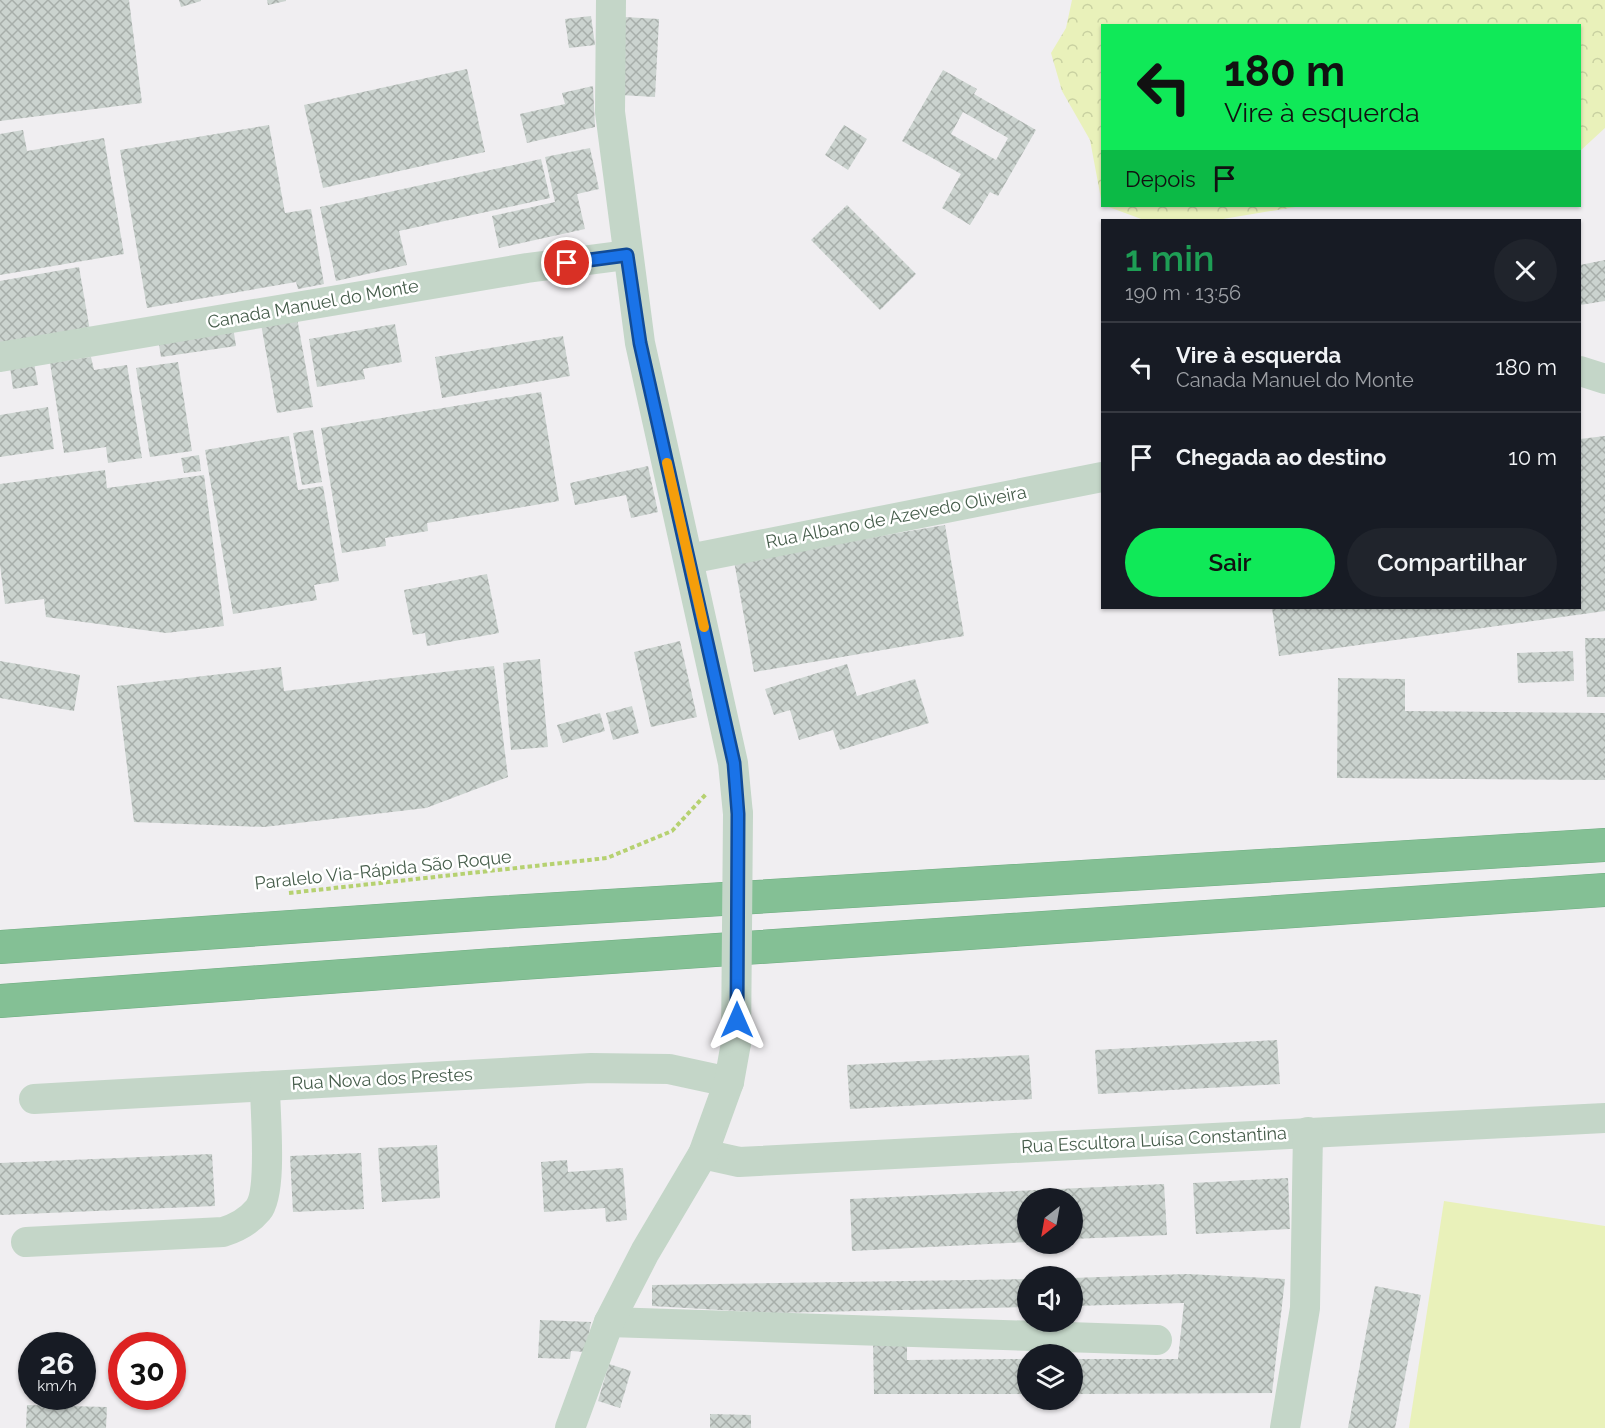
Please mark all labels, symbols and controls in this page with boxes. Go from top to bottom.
text: 180 m [1224,47,1345,96]
icon: left [1125,48,1203,126]
text: Vire à esquerda [1224,97,1420,128]
icon: arrive [1208,162,1241,195]
text: Depois [1125,166,1196,192]
pin [541,237,592,288]
text: 1 min [1125,237,1214,279]
button: close [1494,239,1557,302]
icon: arrive [550,246,583,279]
street label: Canada Manuel do Monte [206,275,421,332]
text: 190 m · 13:56 [1125,281,1241,305]
text: Vire à esquerda [1176,342,1341,368]
icon: left [1125,351,1158,384]
text: 180 m [1495,354,1557,380]
text: Canada Manuel do Monte [1176,368,1414,392]
icon: arrive [1125,441,1158,474]
text: Chegada ao destino [1176,444,1386,470]
text: 10 m [1508,444,1557,470]
street label: Rua Albano de Azevedo Oliveira [764,481,1028,552]
button: Sair [1125,528,1335,597]
button: Compartilhar [1347,528,1557,597]
street label: Paralelo Via-Rápida São Roque [253,846,513,893]
position arrow [705,988,769,1052]
street label: Rua Nova dos Prestes [291,1063,473,1094]
street label: Rua Escultora Luísa Constantina [1021,1122,1287,1157]
north arrow [1017,1188,1083,1254]
map controls [1017,1188,1083,1410]
button: sound [1017,1266,1083,1332]
speed limit sign: 30 [108,1332,186,1410]
button: layers [1017,1344,1083,1410]
text: 26 [39,1346,75,1381]
text: km/h [37,1377,77,1395]

